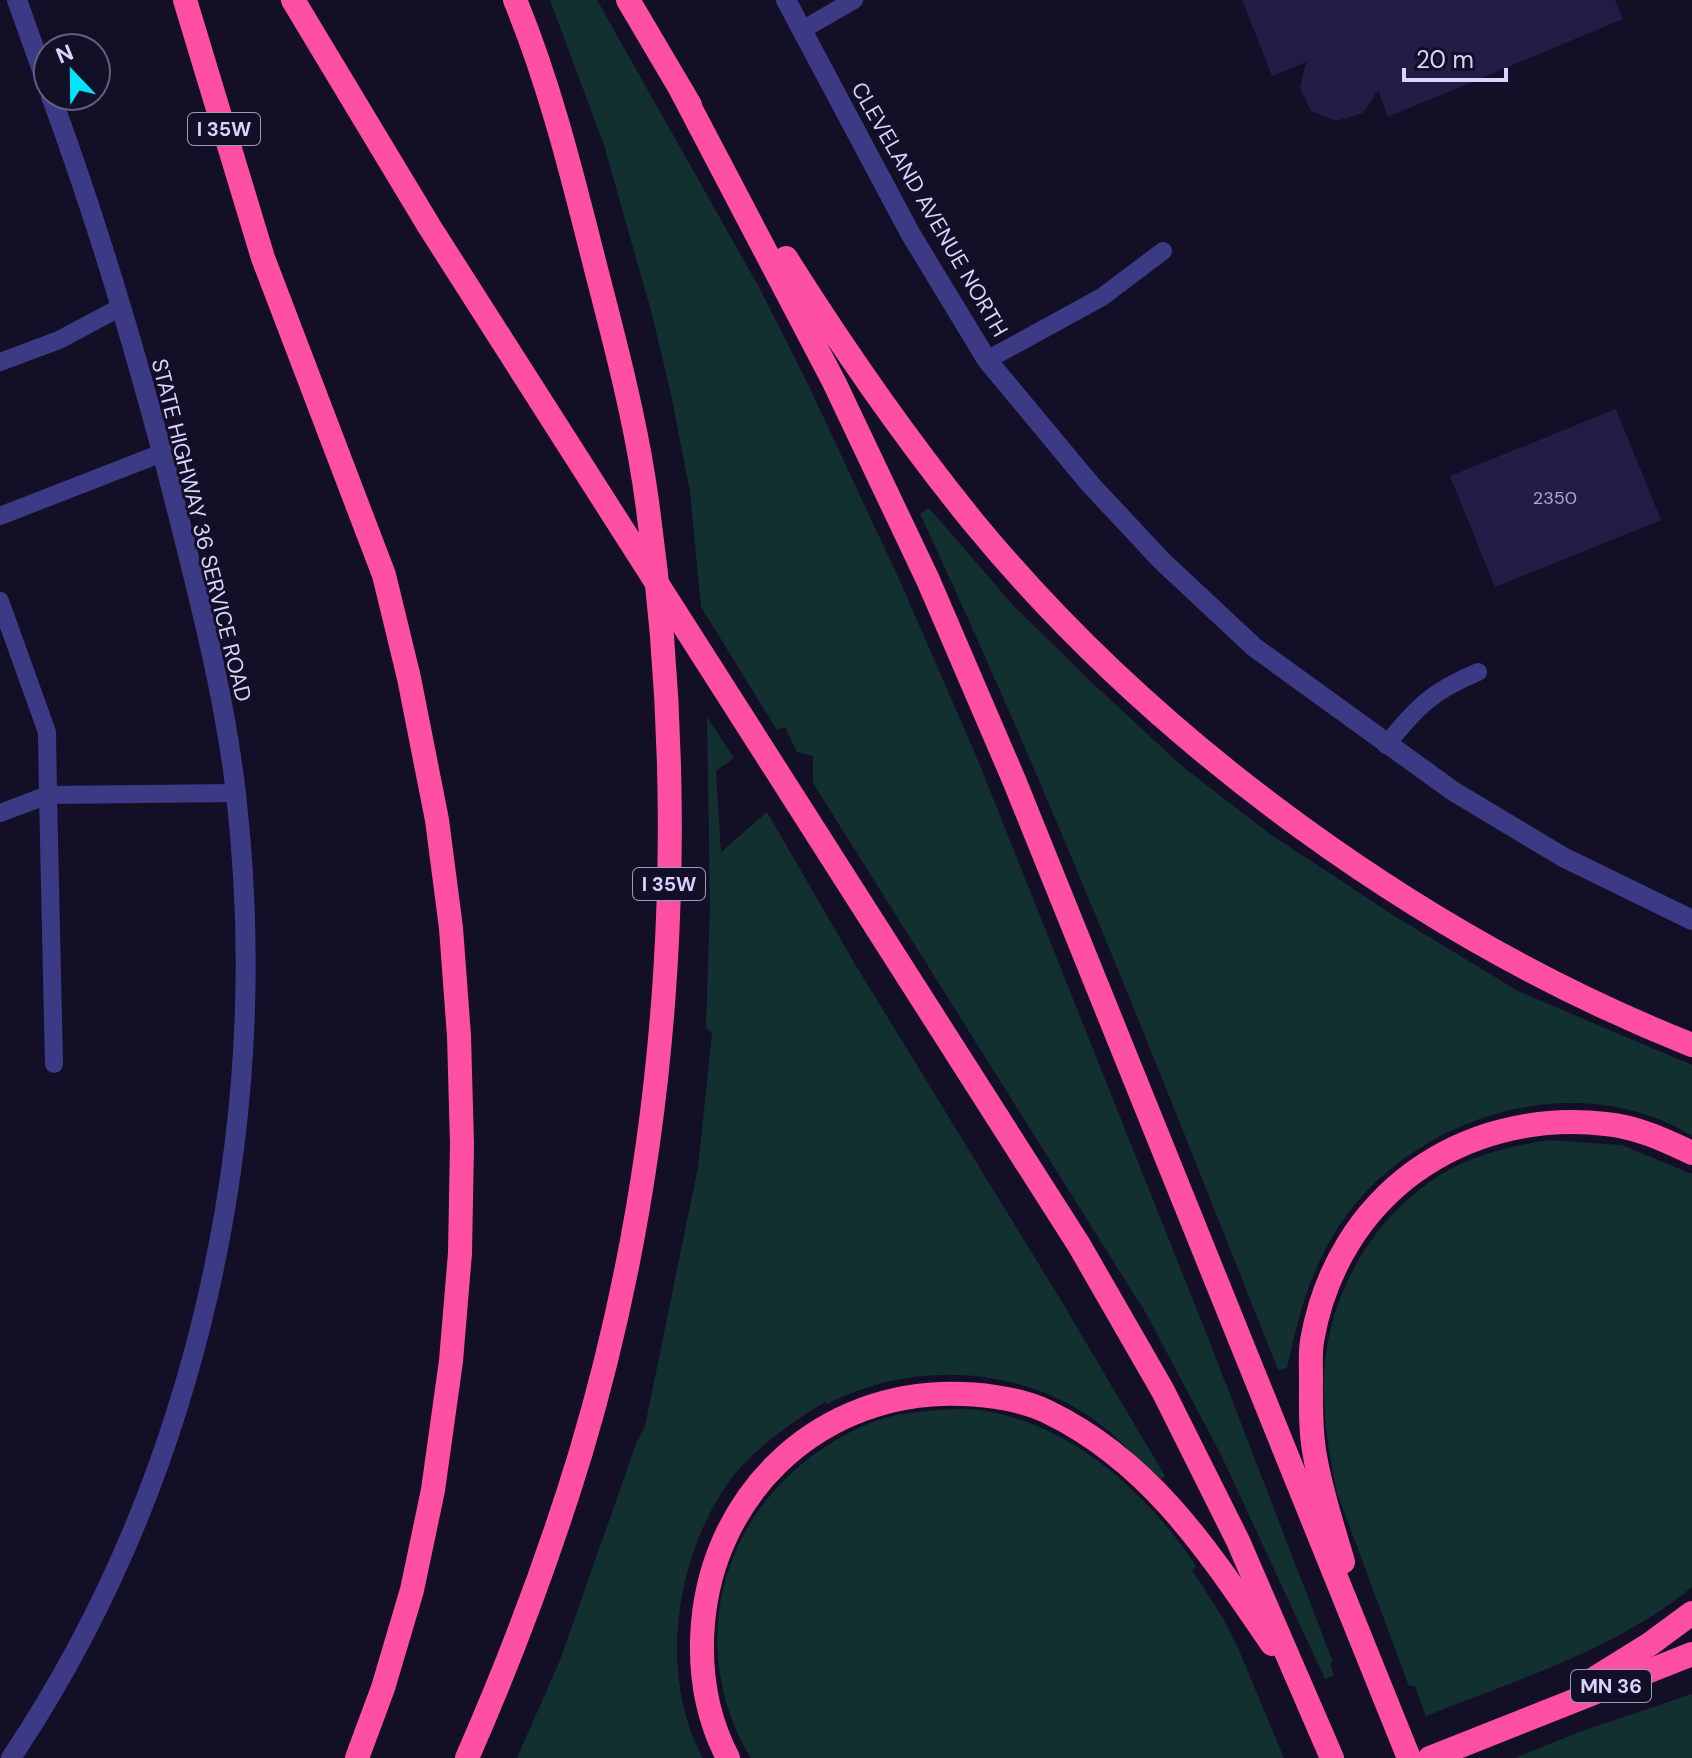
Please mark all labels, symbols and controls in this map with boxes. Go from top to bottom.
north arrow [32,32,112,112]
scale bar [1404,32,1506,82]
text: N [52,37,78,70]
text: 20 m [1416,44,1474,75]
street label: CLEVELAND AVENUE NORTH [845,77,1014,342]
road number: I 35W [188,113,260,145]
street label: STATE HIGHWAY 36 SERVICE ROAD [145,356,258,705]
house number: 2350 [1533,486,1577,510]
road number: I 35W [633,868,705,900]
road number: MN 36 [1571,1670,1651,1702]

